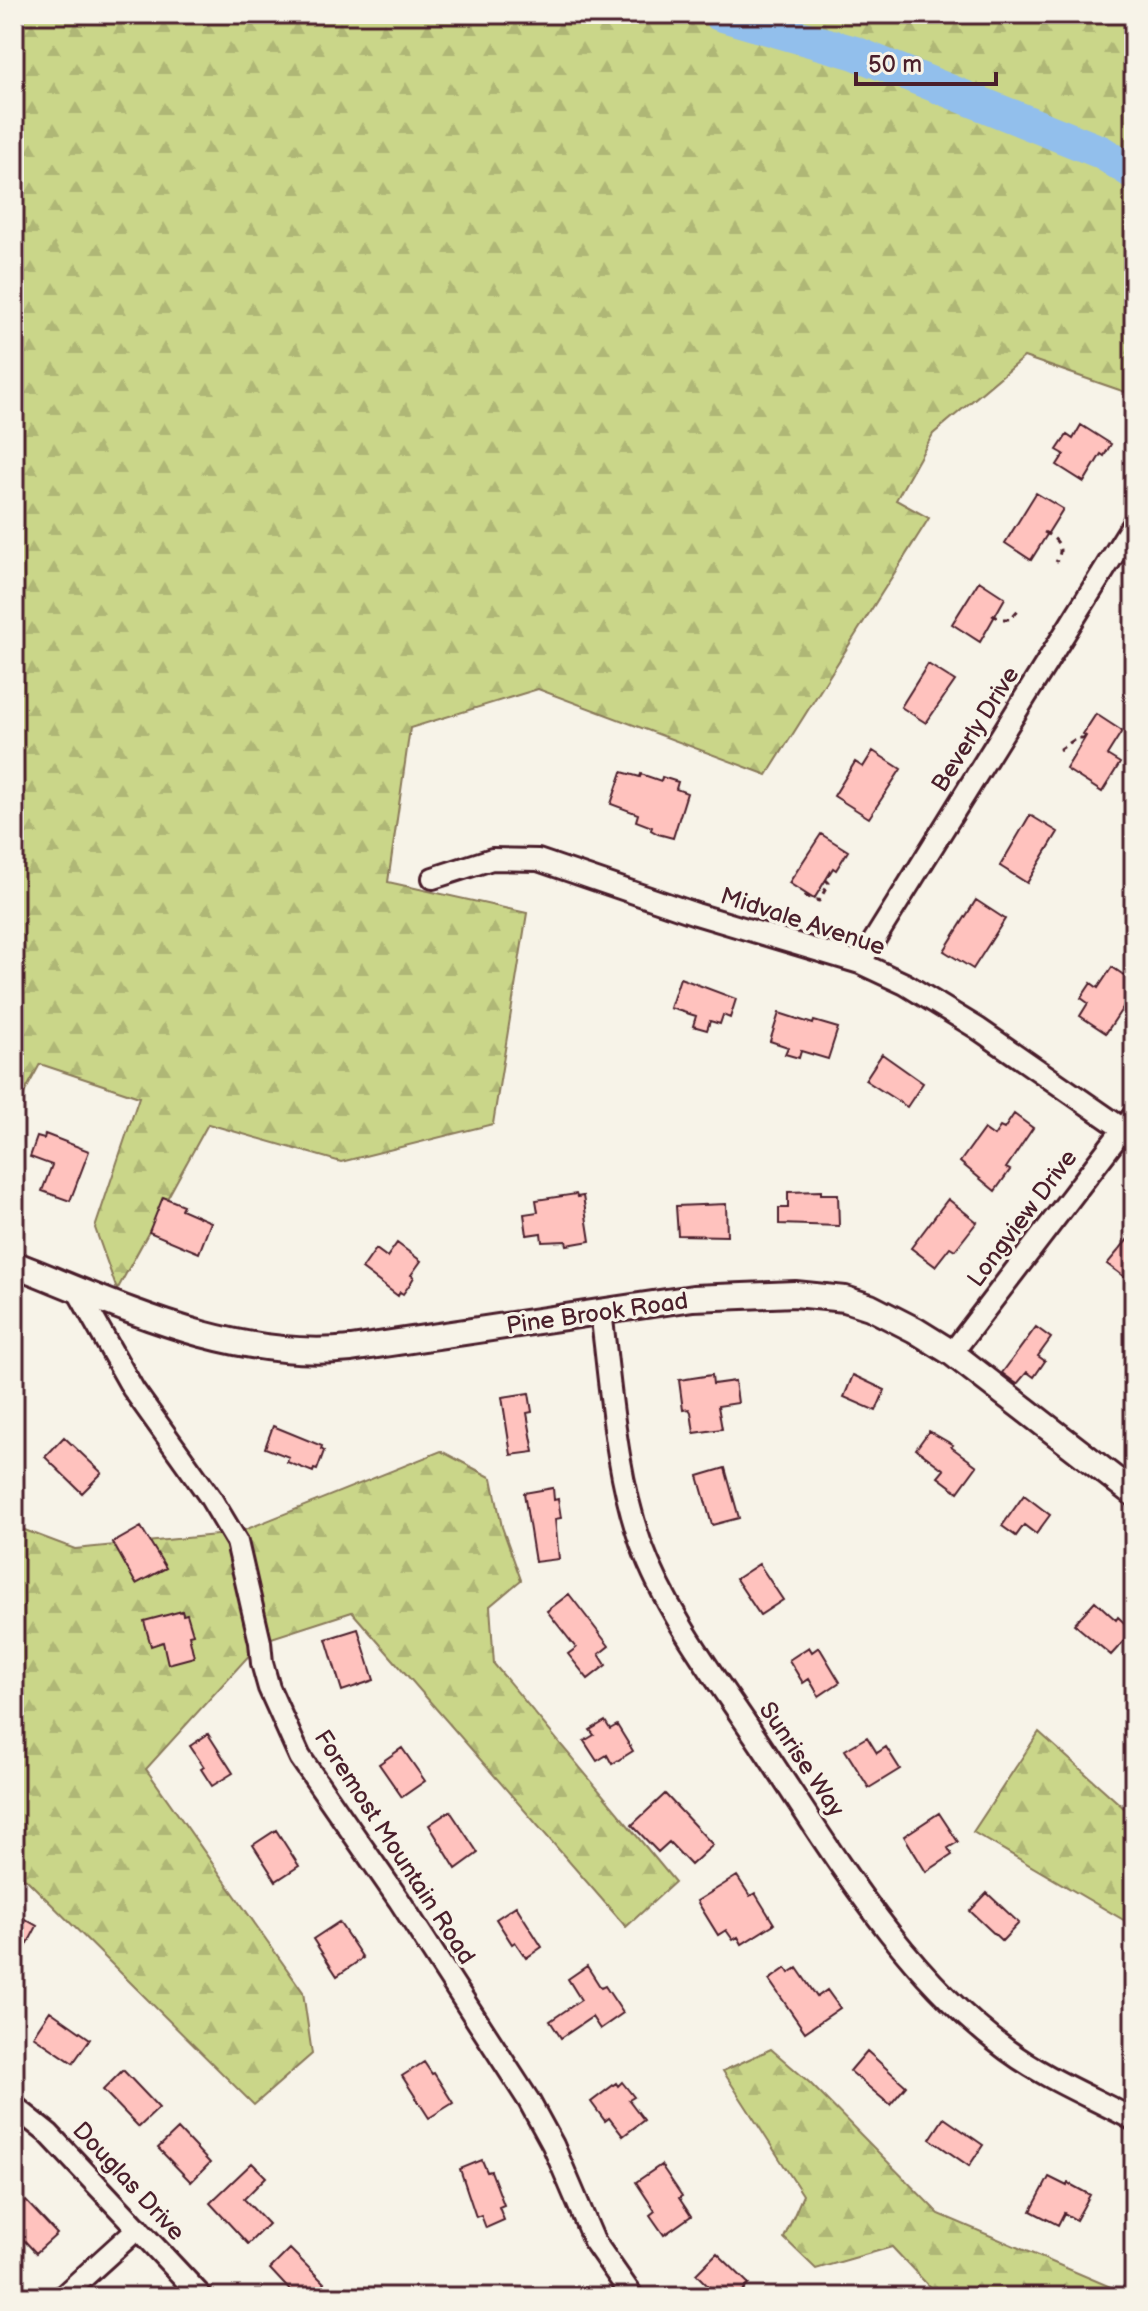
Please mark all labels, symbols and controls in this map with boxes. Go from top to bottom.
scale bar [856,36,996,86]
text: 50 m [868,50,922,79]
street label: Beverly Drive [925,661,1025,797]
street label: Midvale Avenue [717,881,889,962]
street label: Longview Drive [961,1144,1083,1293]
street label: Pine Brook Road [504,1286,690,1341]
street label: Sunrise Way [753,1696,851,1822]
street label: Foremost Mountain Road [308,1725,481,1970]
street label: Douglas Drive [66,2116,191,2247]

